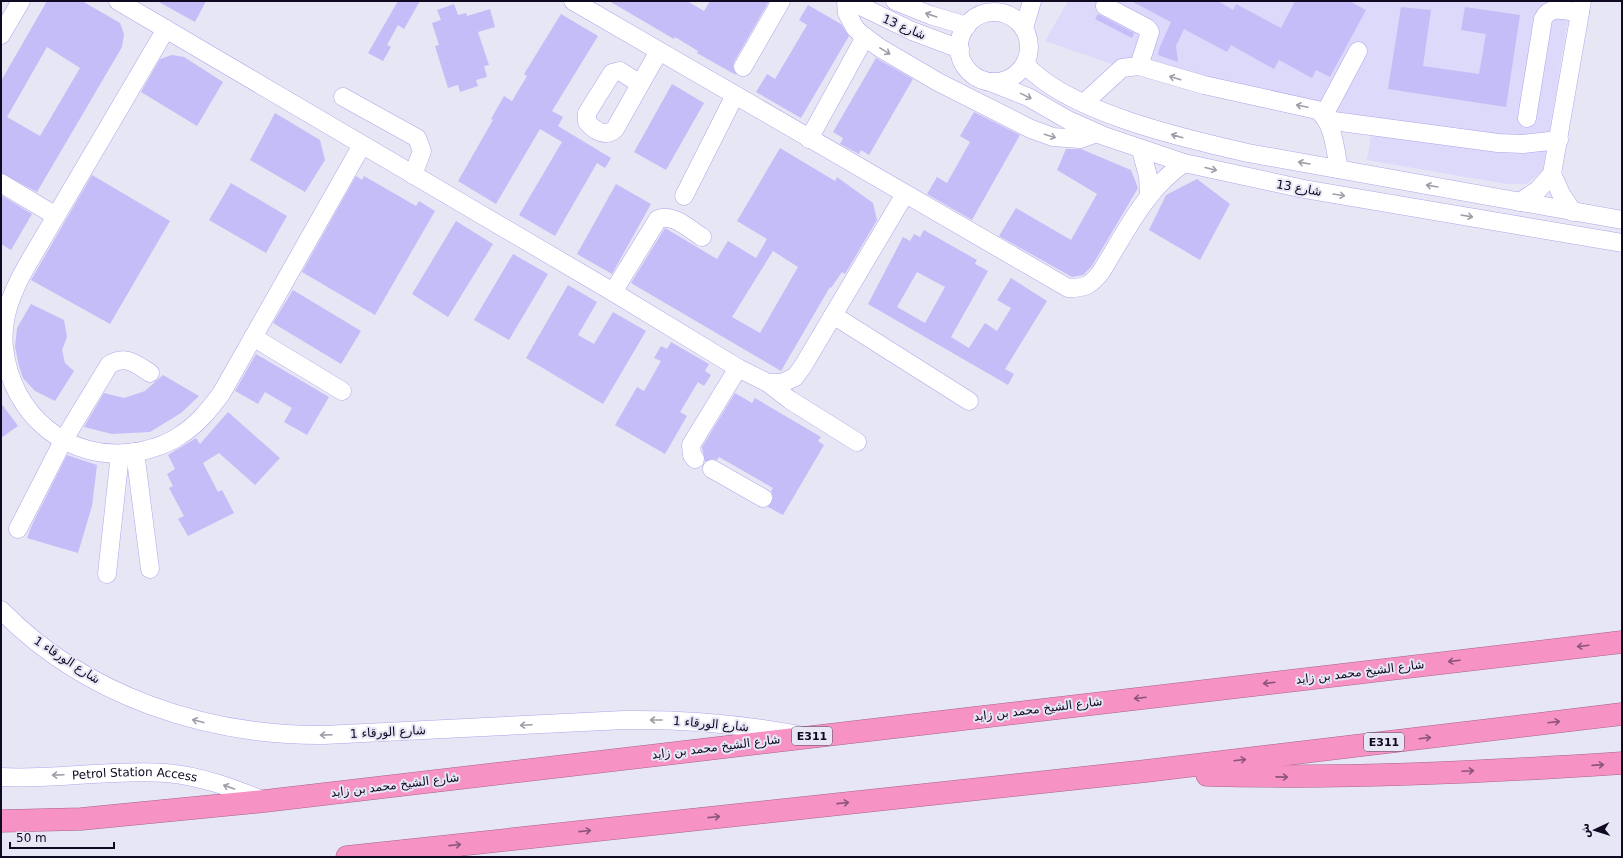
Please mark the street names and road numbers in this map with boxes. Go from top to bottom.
street label: شارع 13 [880,12,928,43]
street label: شارع 13 [1275,177,1323,200]
street label: شارع الورقاء 1 [31,633,103,687]
street label: شارع الشيخ محمد بن زايد [1295,657,1425,688]
street label: شارع الشيخ محمد بن زايد [973,694,1103,725]
street label: شارع الورقاء 1 [672,714,749,735]
street label: شارع الورقاء 1 [350,723,426,742]
road number: E311 [792,727,832,745]
street label: شارع الشيخ محمد بن زايد [651,732,781,763]
road number: E311 [1364,733,1404,751]
street label: Petrol Station Access [72,765,199,785]
street label: شارع الشيخ محمد بن زايد [330,770,460,801]

